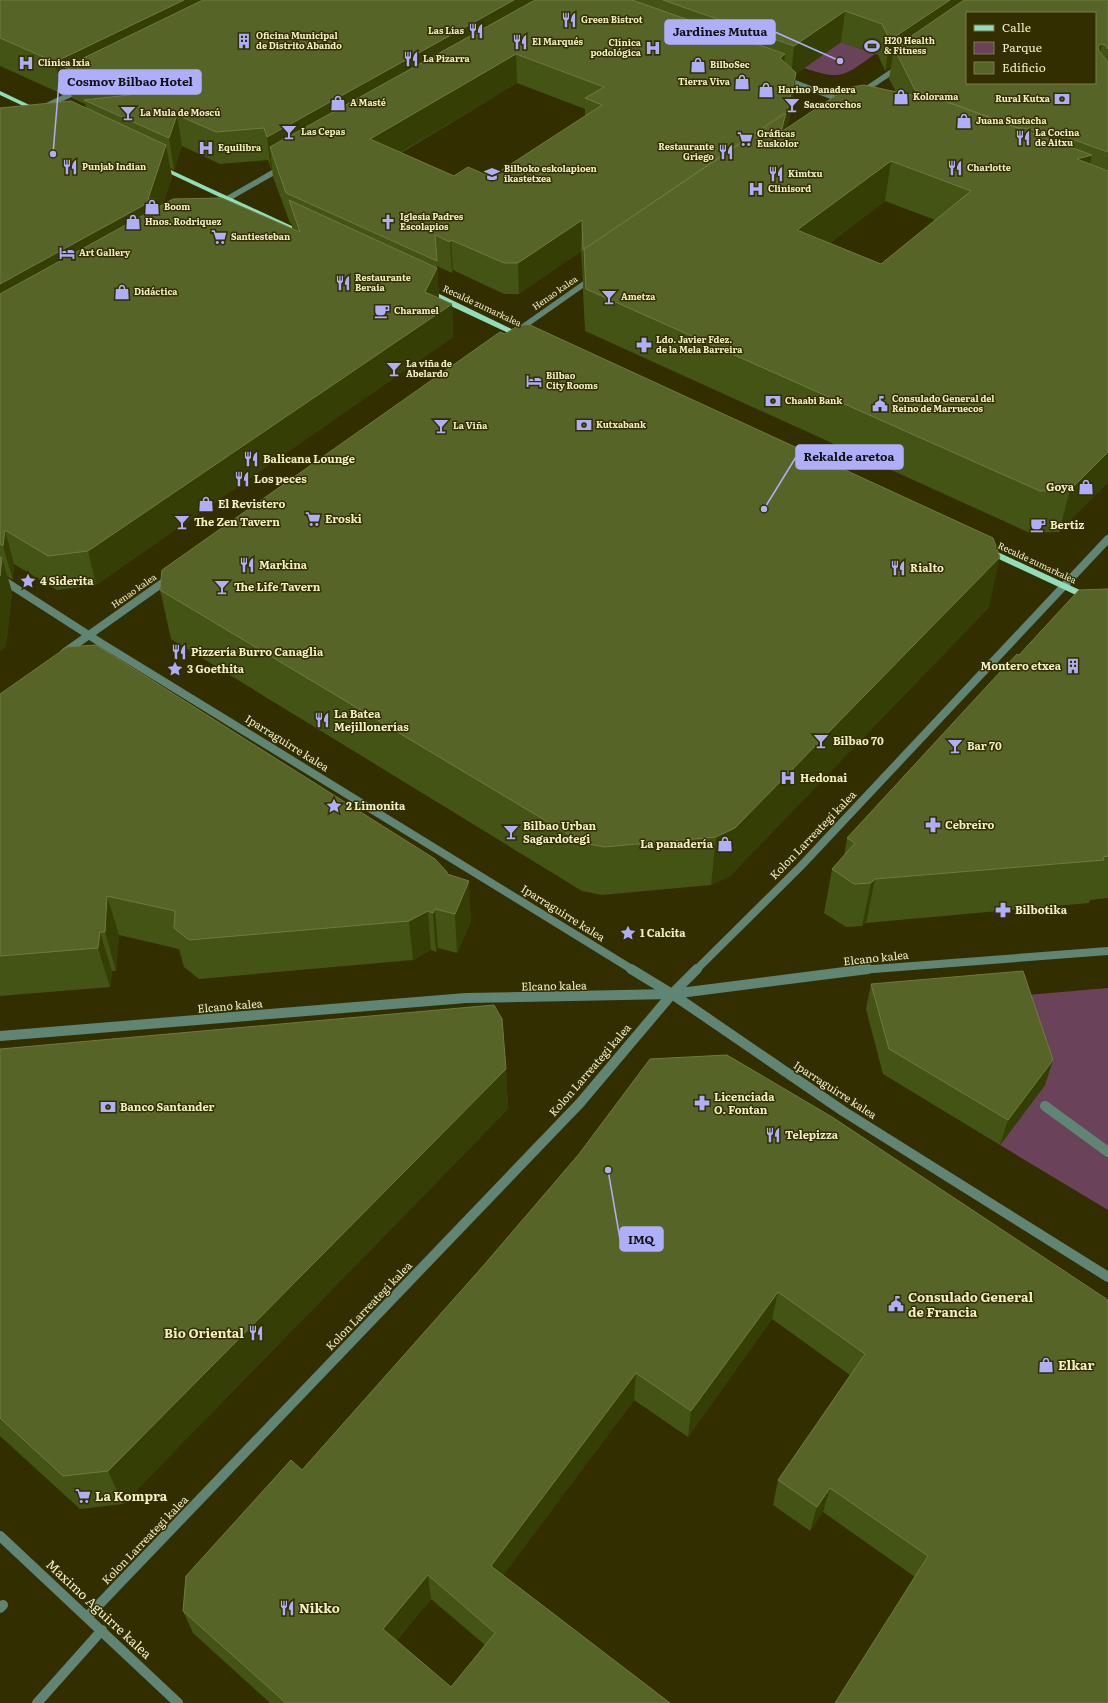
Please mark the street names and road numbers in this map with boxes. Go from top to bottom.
street label: Henao kalea [529,271,580,313]
street label: Recalde zumarkalea [441,281,524,330]
street label: Recalde zumarkalea [996,538,1079,587]
street label: Henao kalea [108,569,159,611]
street label: Iparraguirre kalea [242,710,333,774]
street label: Kolon Larreategi kalea [765,786,859,882]
street label: Iparraguirre kalea [518,880,609,944]
street label: Elcano kalea [842,946,909,968]
street label: Elcano kalea [521,976,587,994]
street label: Elcano kalea [197,994,263,1016]
street label: Kolon Larreategi kalea [544,1019,634,1119]
street label: Iparraguirre kalea [791,1056,880,1122]
street label: Kolon Larreategi kalea [321,1257,415,1353]
street label: Kolon Larreategi kalea [97,1491,191,1587]
street label: Maximo Aguirre kalea [42,1555,156,1663]

